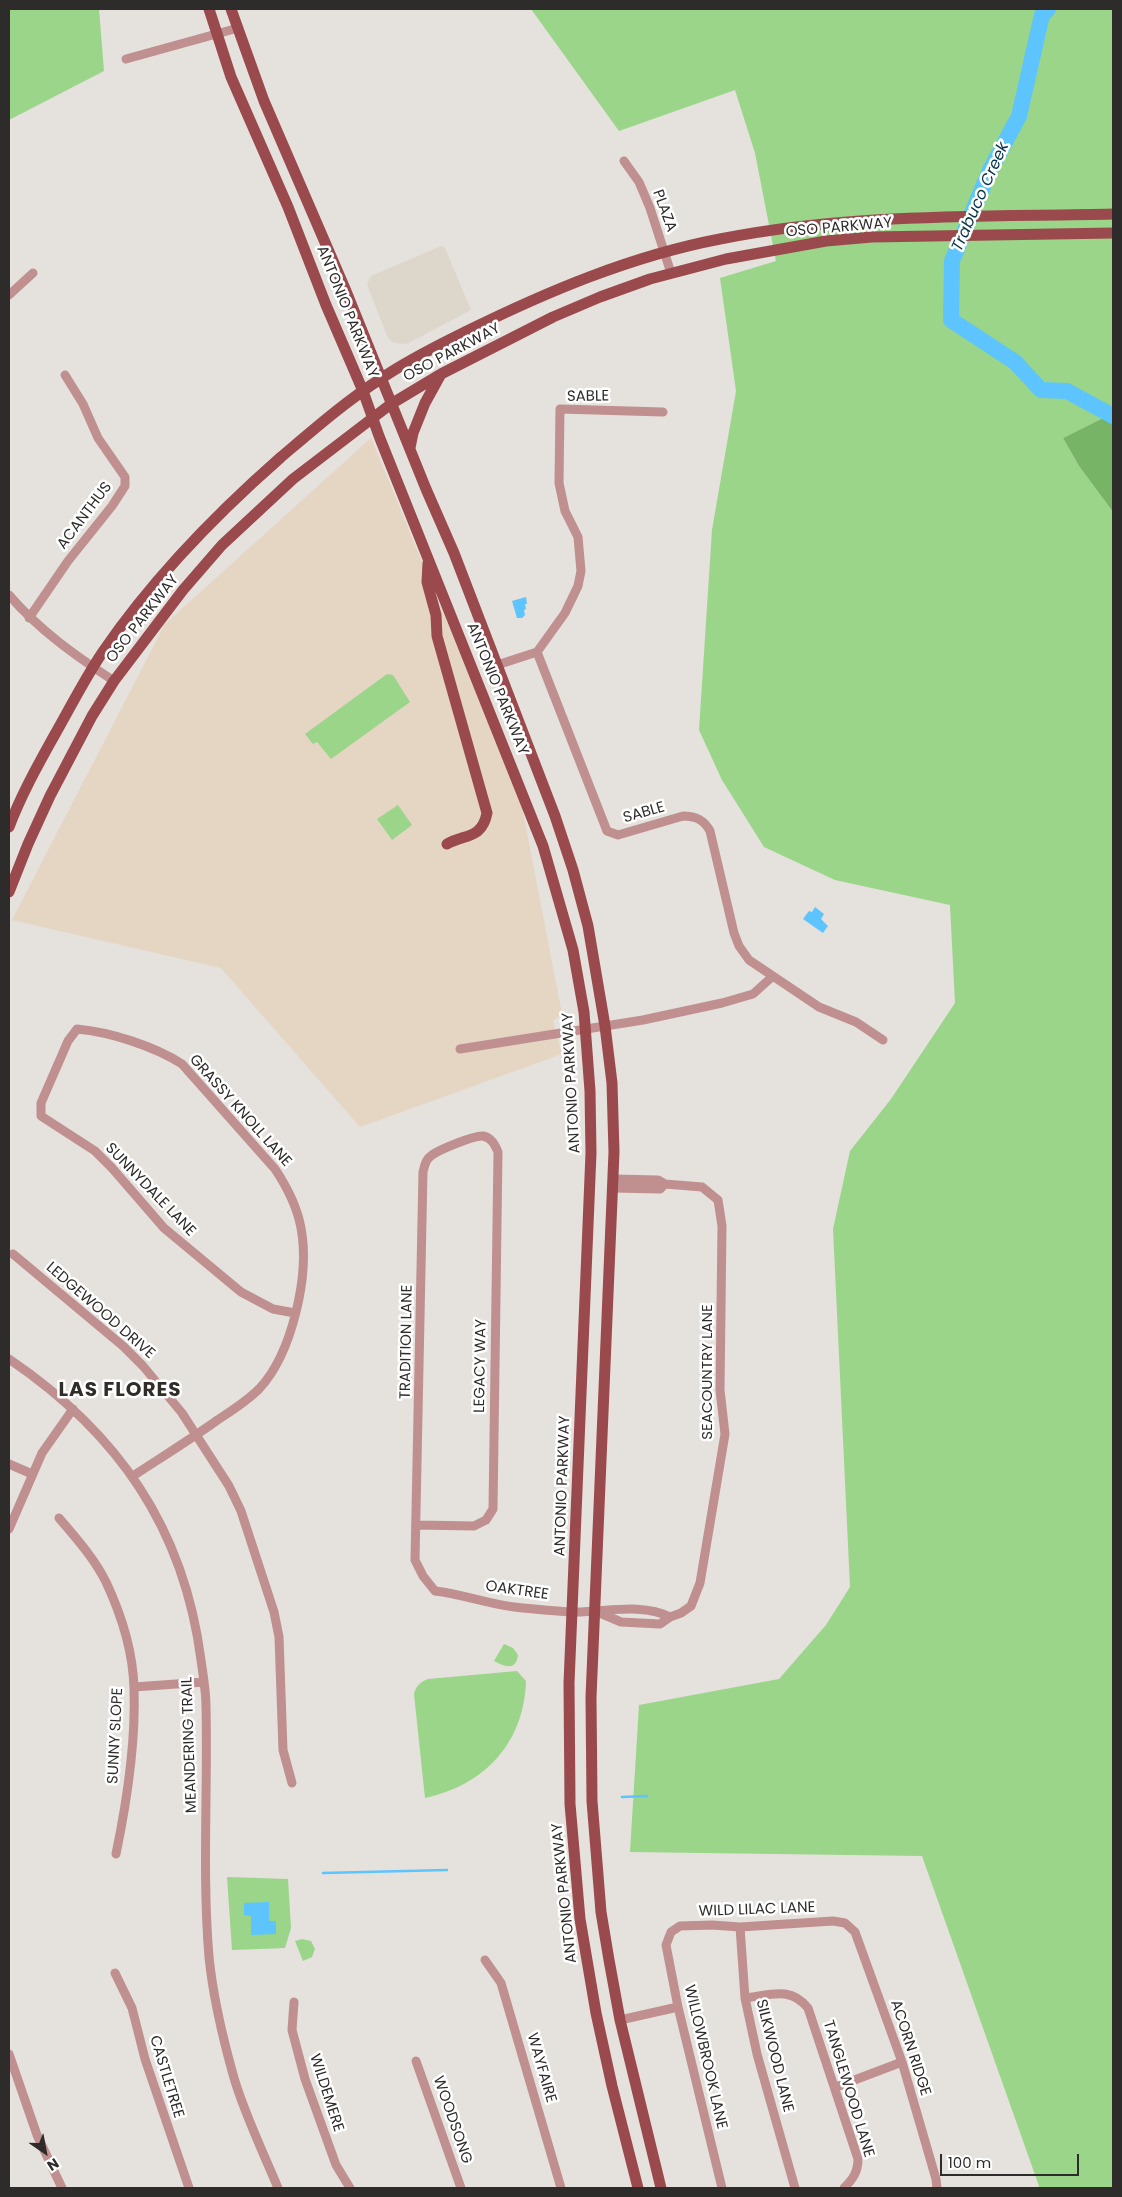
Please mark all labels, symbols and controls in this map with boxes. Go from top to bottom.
water label: Trabuco Creek [948,139,1014,255]
street label: PLAZA [648,187,680,235]
street label: OSO PARKWAY [785,214,893,242]
street label: ANTONIO PARKWAY [312,243,382,381]
street label: OSO PARKWAY [401,320,503,386]
street label: SABLE [567,388,609,406]
street label: ACANTHUS [54,479,116,553]
street label: OSO PARKWAY [103,571,183,667]
street label: ANTONIO PARKWAY [462,620,532,758]
street label: SABLE [621,799,667,827]
street label: ANTONIO PARKWAY [559,1012,585,1154]
street label: GRASSY KNOLL LANE [185,1051,295,1171]
street label: SUNNYDALE LANE [101,1140,199,1240]
street label: LEDGEWOOD DRIVE [42,1259,158,1363]
street label: TRADITION LANE [397,1285,417,1399]
street label: SEACOUNTRY LANE [699,1304,717,1440]
street label: LEGACY WAY [471,1319,491,1413]
district label: LAS FLORES [57,1379,183,1403]
street label: ANTONIO PARKWAY [552,1415,574,1557]
street label: OAKTREE [484,1578,550,1604]
street label: MEANDERING TRAIL [179,1677,201,1813]
street label: SUNNY SLOPE [104,1687,128,1785]
street label: ANTONIO PARKWAY [549,1822,581,1964]
street label: WILD LILAC LANE [698,1899,816,1921]
street label: WILLOWBROOK LANE [680,1983,730,2131]
street label: SILKWOOD LANE [751,1998,797,2114]
street label: ACORN RIDGE [886,1998,934,2098]
street label: TANGLEWOOD LANE [819,2018,877,2160]
street label: WAYFAIRE [522,2031,560,2105]
street label: CASTLETREE [145,2034,187,2120]
street label: WILDEMERE [305,2052,347,2134]
street label: WOODSONG [429,2074,475,2166]
north arrow [20,2127,70,2177]
scale bar [942,2144,1081,2176]
text: 100 m [948,2152,991,2173]
text: N [43,2153,63,2176]

